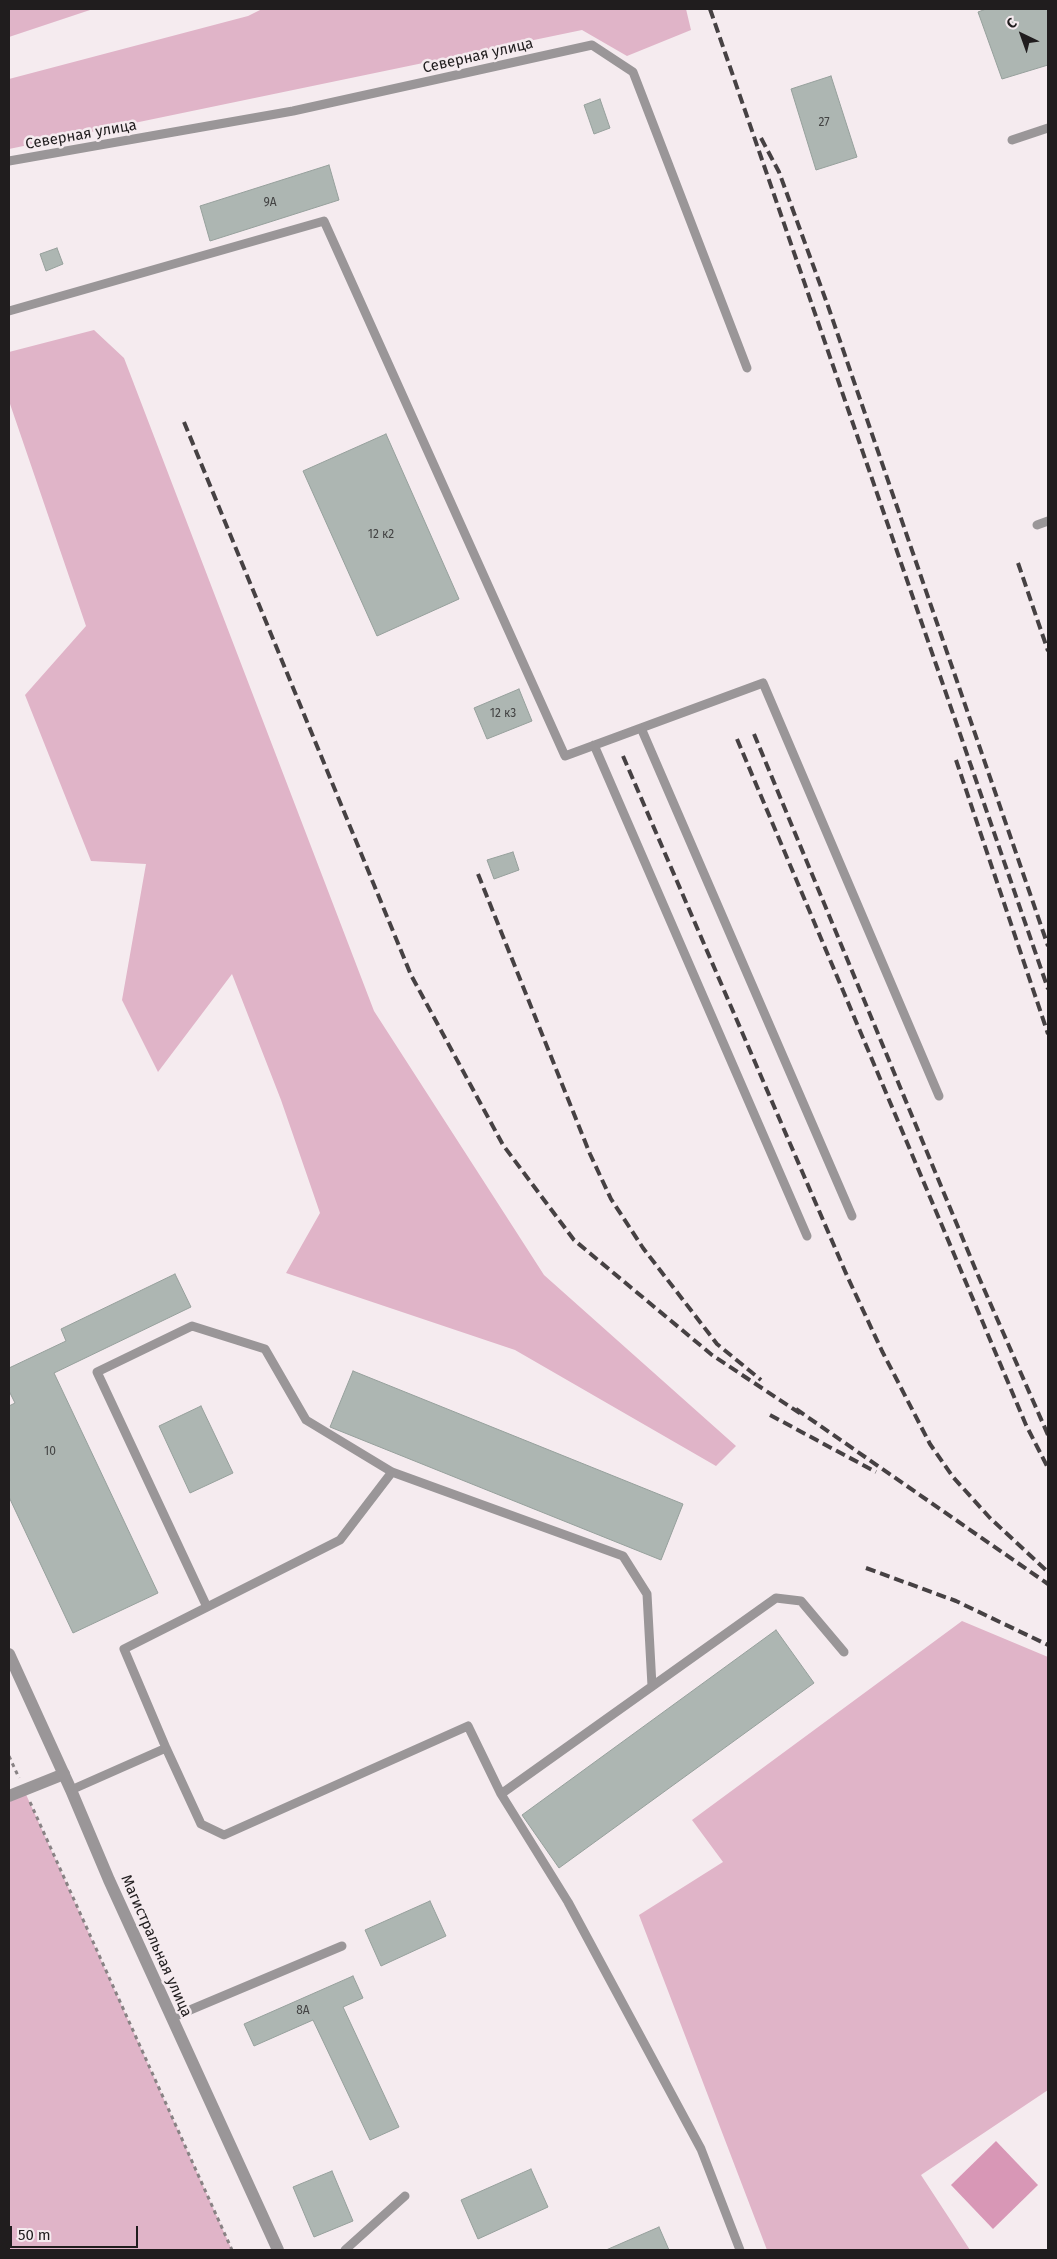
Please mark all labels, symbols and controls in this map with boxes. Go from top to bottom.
north arrow [997,10,1047,60]
text: С [1003,14,1020,32]
street label: Северная улица [421,35,535,77]
street label: Северная улица [24,116,138,154]
house number: 27 [818,116,830,130]
house number: 9А [263,196,277,210]
house number: 12 к2 [368,528,394,542]
house number: 12 к3 [490,707,516,721]
house number: 10 [44,1445,56,1459]
street label: Магистральная улица [117,1872,195,2020]
house number: 8А [296,2004,310,2018]
scale bar [12,2216,140,2248]
text: 50 m [18,2226,51,2244]

